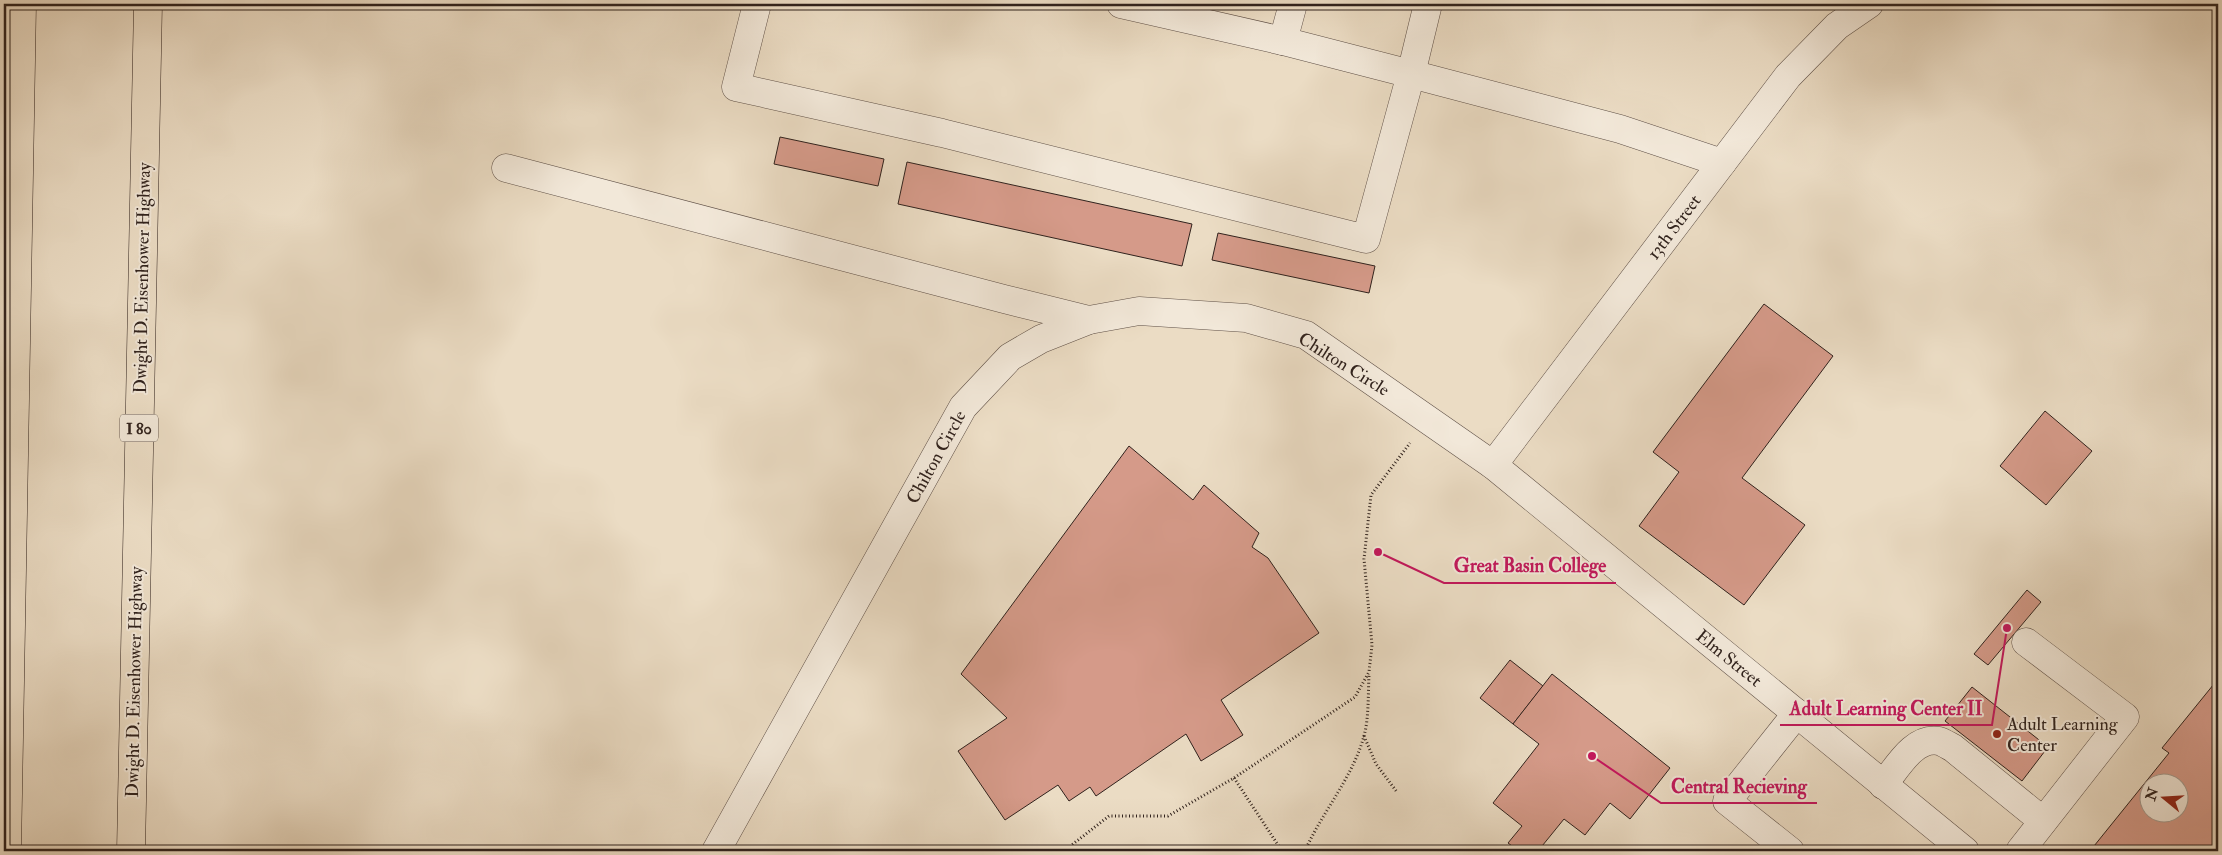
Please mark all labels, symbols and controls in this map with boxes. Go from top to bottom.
street label: Dwight D. Eisenhower Highway [129,161,156,394]
street label: 13th Street [1642,190,1706,264]
street label: Chilton Circle [1294,327,1394,402]
street label: Chilton Circle [901,406,972,508]
road number: I 80 [120,414,158,442]
callout: Great Basin College [1444,549,1616,583]
text: Great Basin College [1454,554,1606,579]
street label: Dwight D. Eisenhower Highway [121,565,148,798]
street label: Elm Street [1691,625,1767,692]
callout: Adult Learning Center II [1780,691,1992,725]
text: Adult Learning Center II [1789,697,1983,722]
place label: Adult Learning Center [2006,713,2119,757]
marker: Adult Learning Center [1991,728,2003,740]
callout: Central Recieving [1661,769,1817,803]
north arrow [2140,772,2190,822]
text: Central Recieving [1671,775,1808,800]
text: N [2142,785,2162,804]

